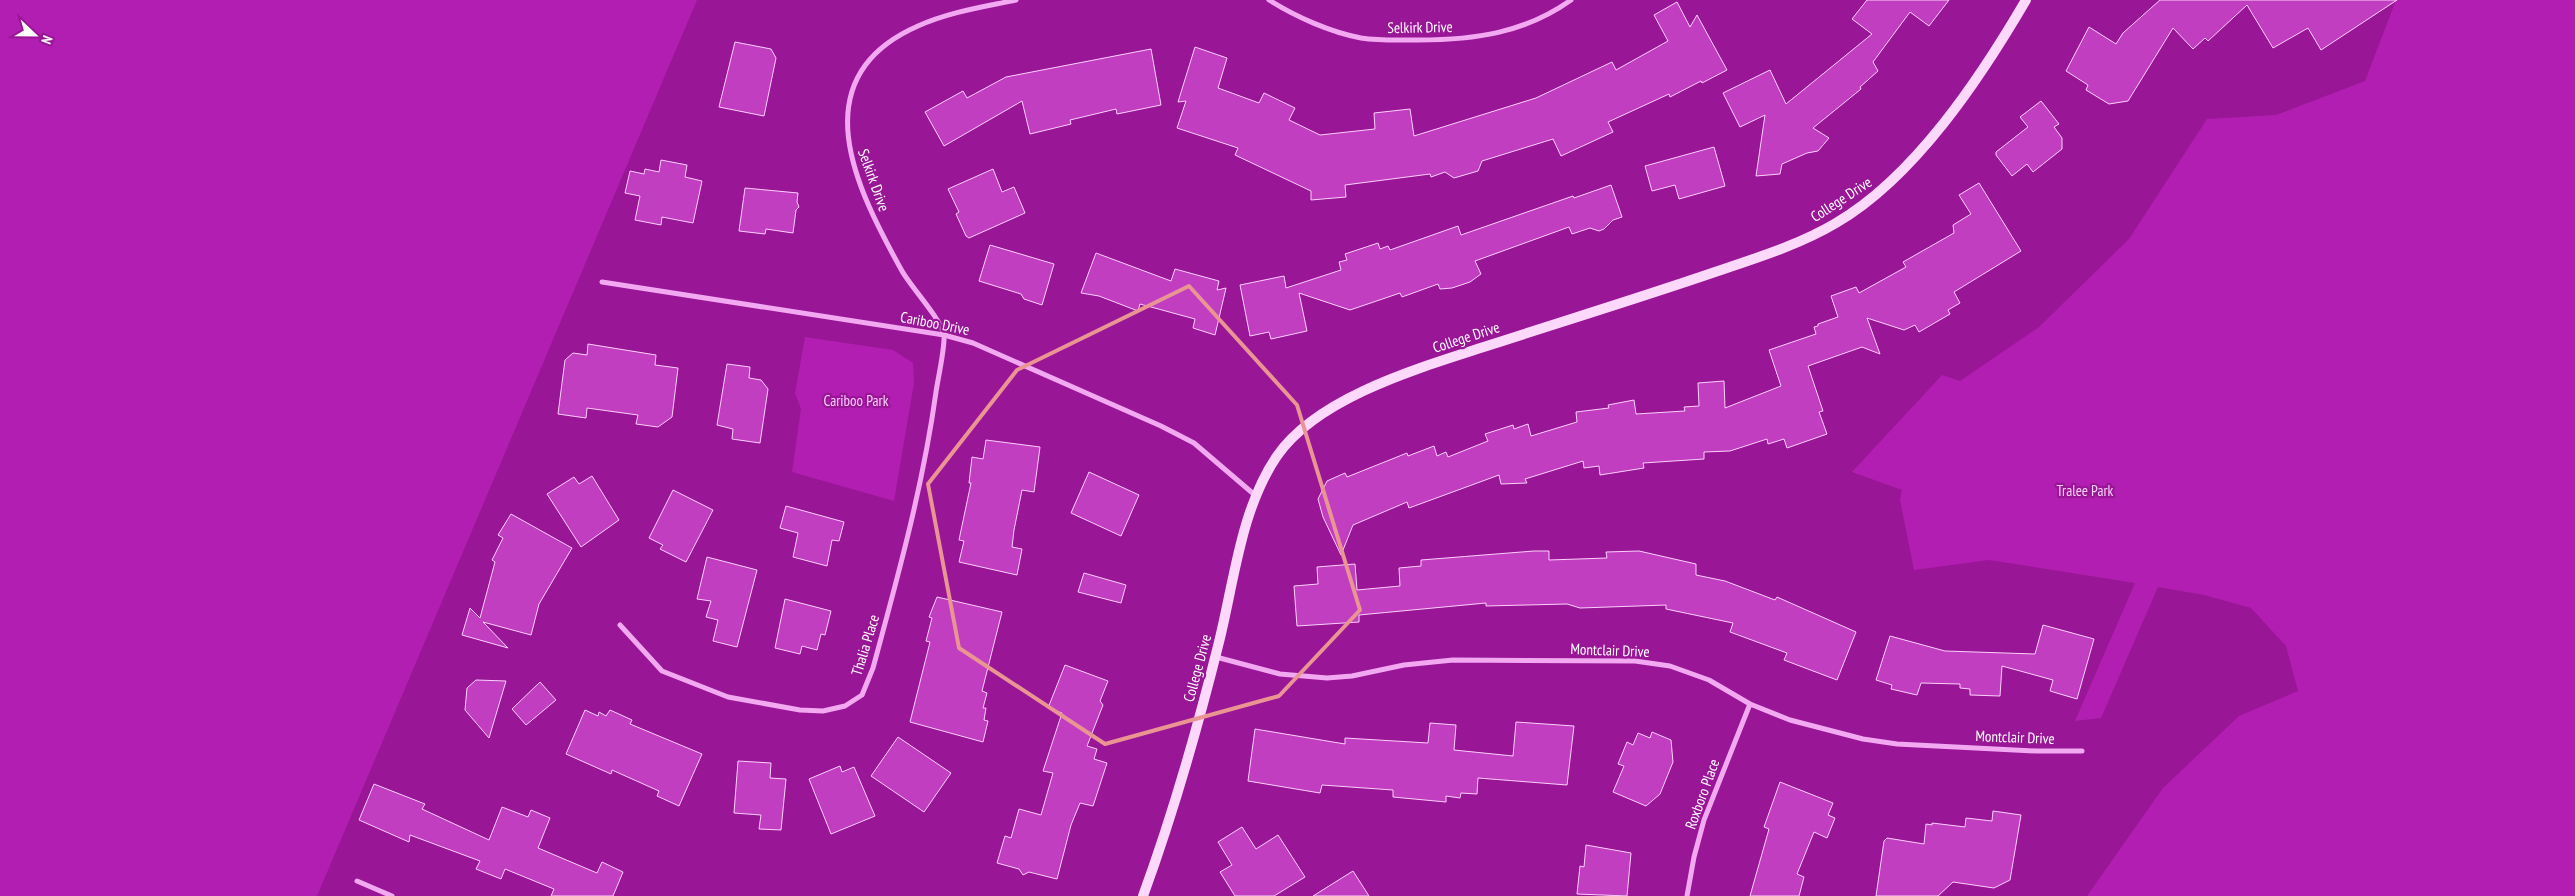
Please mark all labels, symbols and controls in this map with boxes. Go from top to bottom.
north arrow [10,10,60,60]
street label: Selkirk Drive [1387,17,1453,37]
text: N [37,33,57,47]
street label: Selkirk Drive [854,146,894,214]
street label: College Drive [1807,172,1875,226]
street label: Cariboo Drive [899,307,971,339]
street label: College Drive [1430,317,1502,357]
park label: Cariboo Park [824,391,889,410]
park label: Tralee Park [2057,481,2114,500]
street label: Thalia Place [847,612,883,678]
street label: College Drive [1179,632,1215,704]
street label: Montclair Drive [1570,639,1650,661]
street label: Montclair Drive [1975,726,2055,748]
street label: Roxboro Place [1681,756,1723,832]

